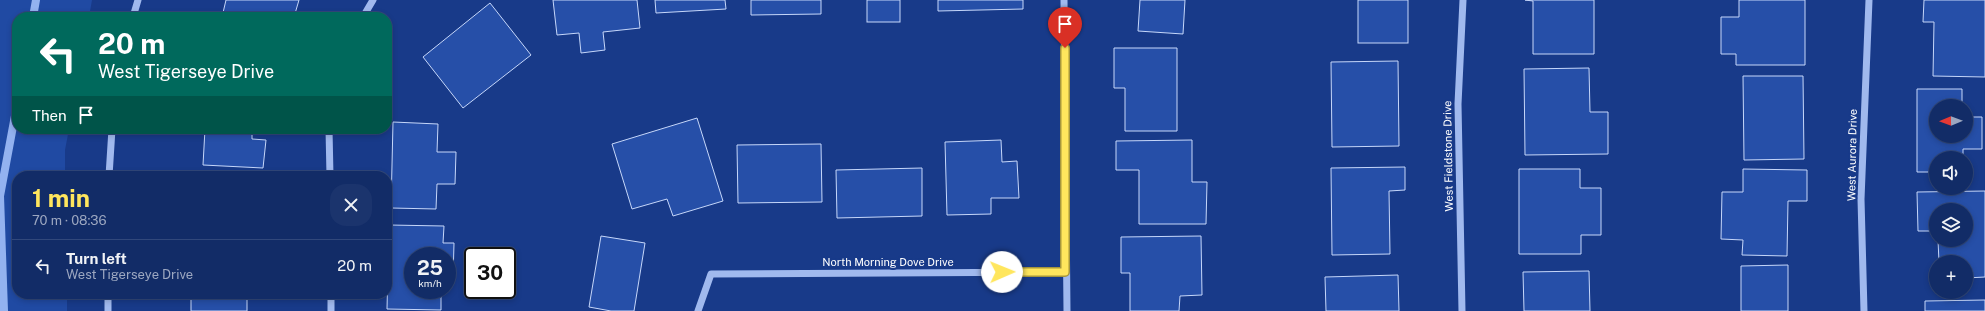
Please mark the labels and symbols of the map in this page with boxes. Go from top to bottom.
pin [1048,7.0,1082,48]
north arrow [1929,99,1973,143]
street label: West Fieldstone Drive [1441,100,1455,212]
street label: West Aurora Drive [1845,109,1859,201]
speed limit sign: 30 [464,247,516,299]
position arrow [981,251,1023,293]
street label: North Morning Dove Drive [822,256,954,268]

